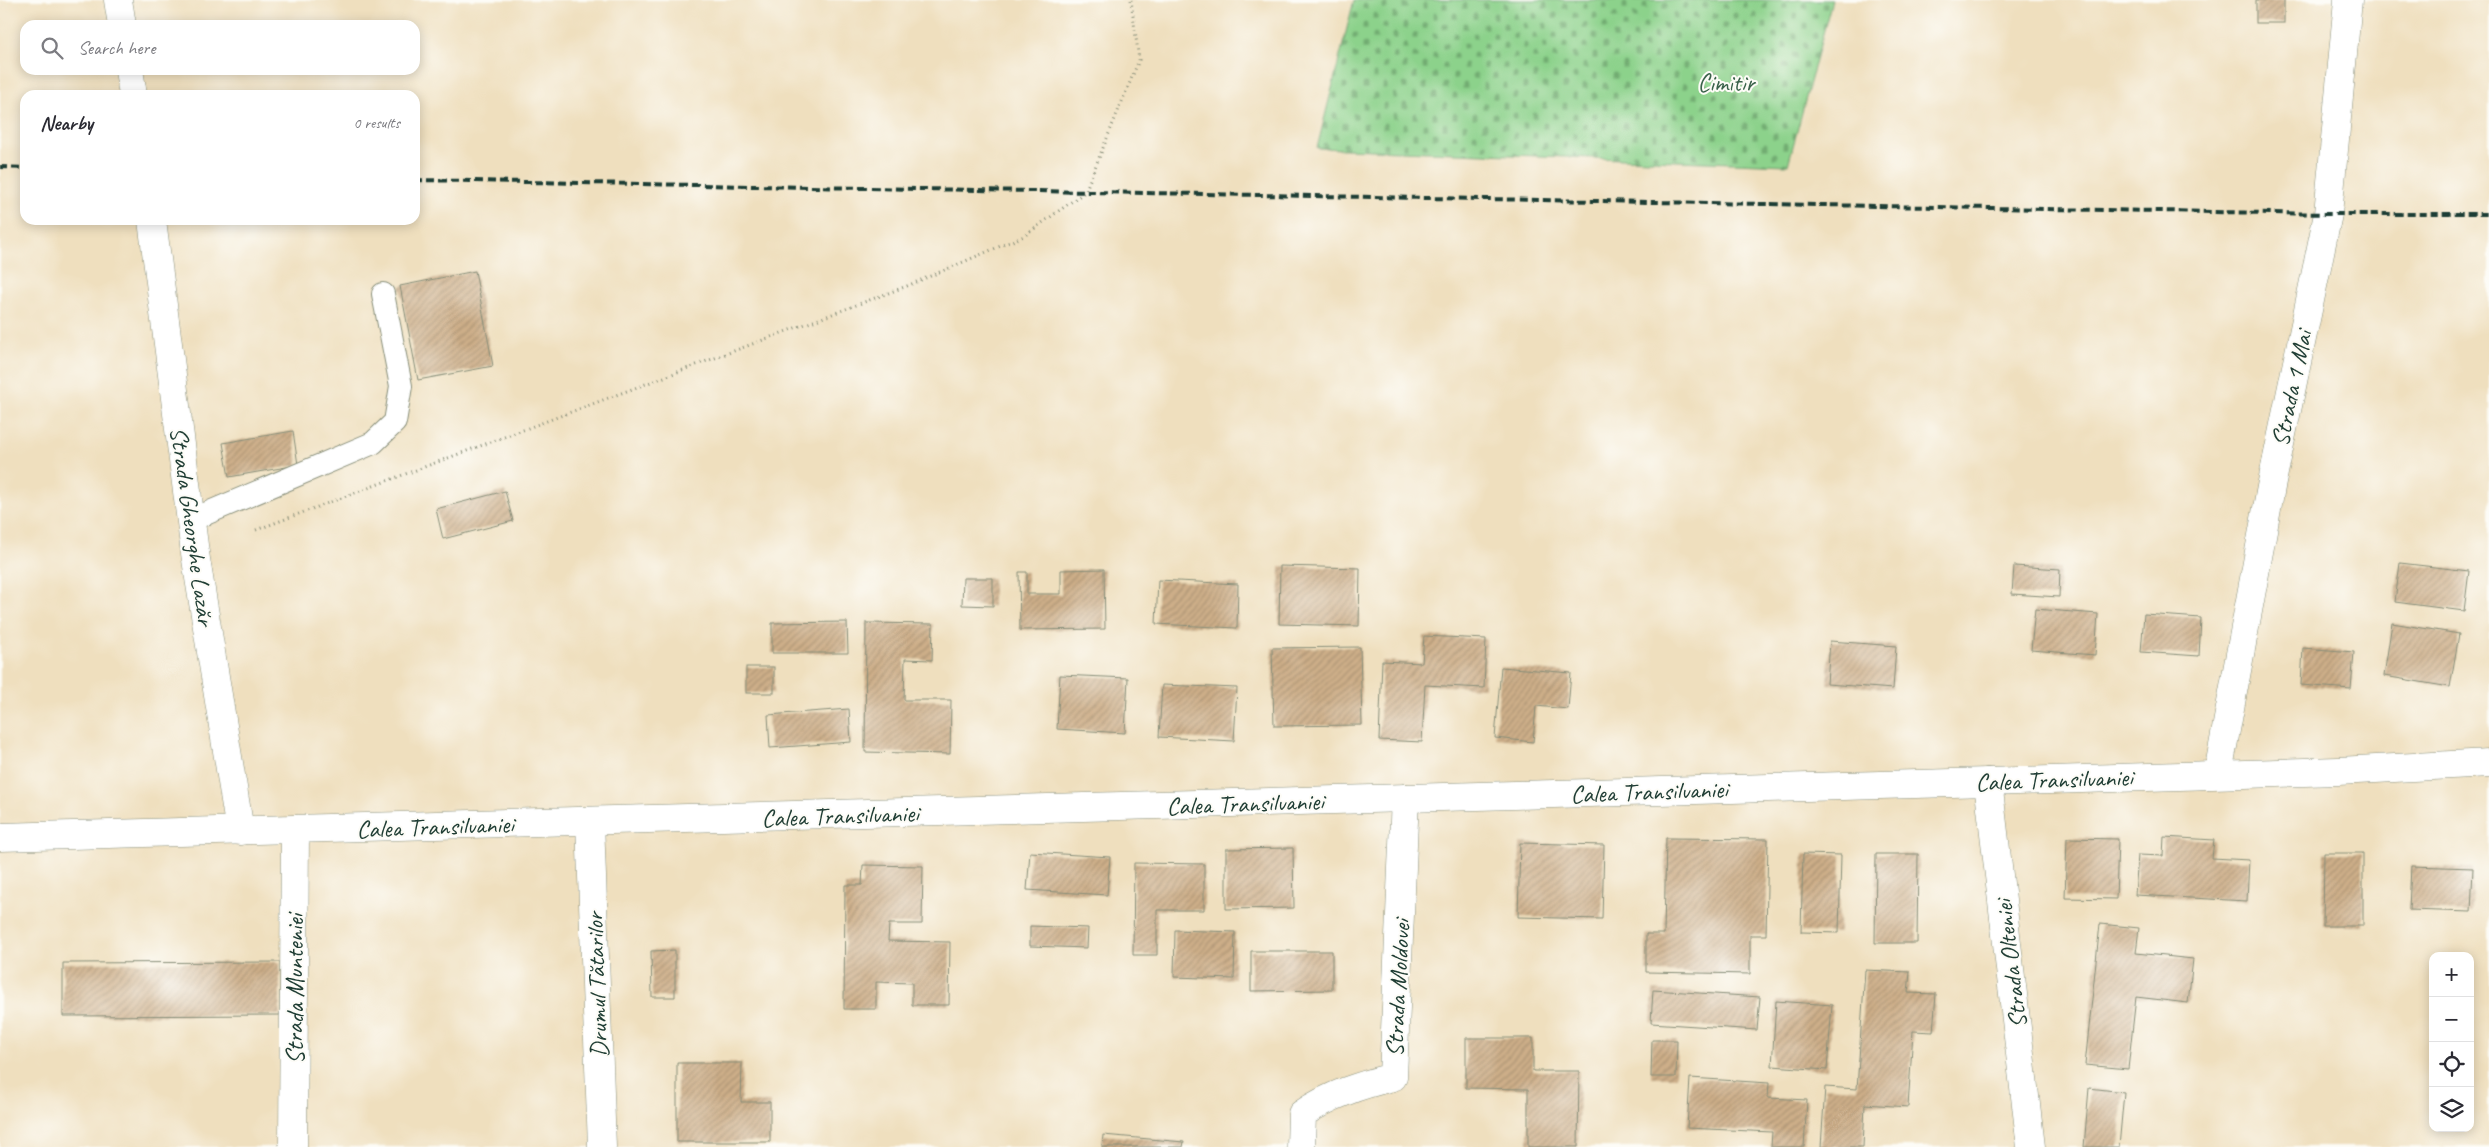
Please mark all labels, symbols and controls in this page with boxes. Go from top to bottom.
search box [20,20,420,75]
icon: search [38,34,66,62]
text: Search here [78,36,155,60]
park label: Cimitir [1697,67,1757,99]
text: Nearby [40,110,93,136]
text: 0 results [353,113,400,133]
street label: Strada 1 Mai [2264,324,2321,449]
street label: Strada Gheorghe Lazăr [162,425,222,630]
street label: Calea Transilvaniei [1975,761,2137,799]
street label: Calea Transilvaniei [1570,773,1732,811]
street label: Calea Transilvaniei [1166,785,1328,823]
street label: Calea Transilvaniei [761,797,923,835]
street label: Calea Transilvaniei [356,808,518,846]
street label: Strada Olteniei [1987,895,2035,1030]
street label: Drumul Tătarilor [578,909,616,1058]
street label: Strada Munteniei [279,910,311,1064]
street label: Strada Moldovei [1378,915,1418,1058]
map controls [2429,952,2474,1132]
button: + [2429,952,2474,997]
button: − [2429,997,2474,1042]
button: locate [2429,1042,2474,1087]
button: layers [2429,1087,2474,1132]

